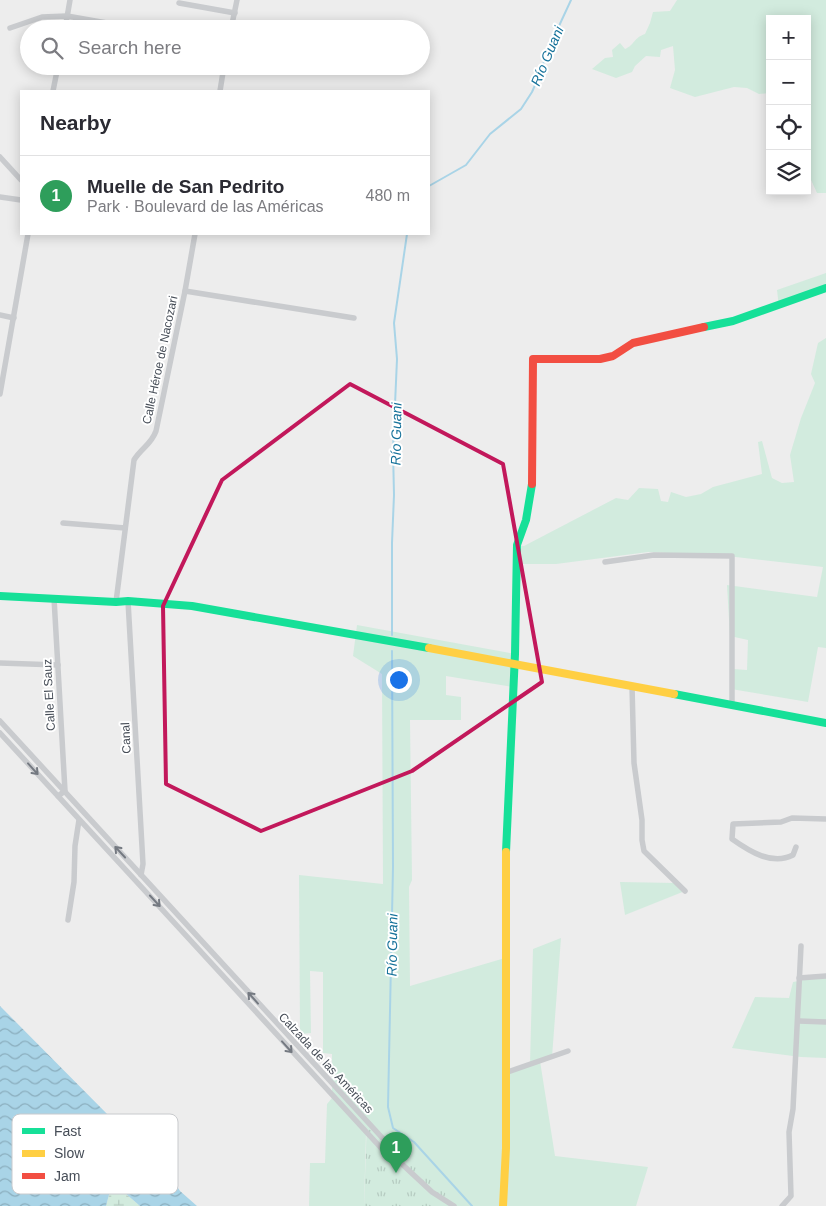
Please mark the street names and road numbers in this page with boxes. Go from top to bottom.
street label: Calle Héroe de Nacozari [140,295,180,425]
street label: Calle El Sauz [40,659,58,731]
street label: Canal [118,722,134,754]
street label: Calzada de las Américas [276,1010,376,1116]

